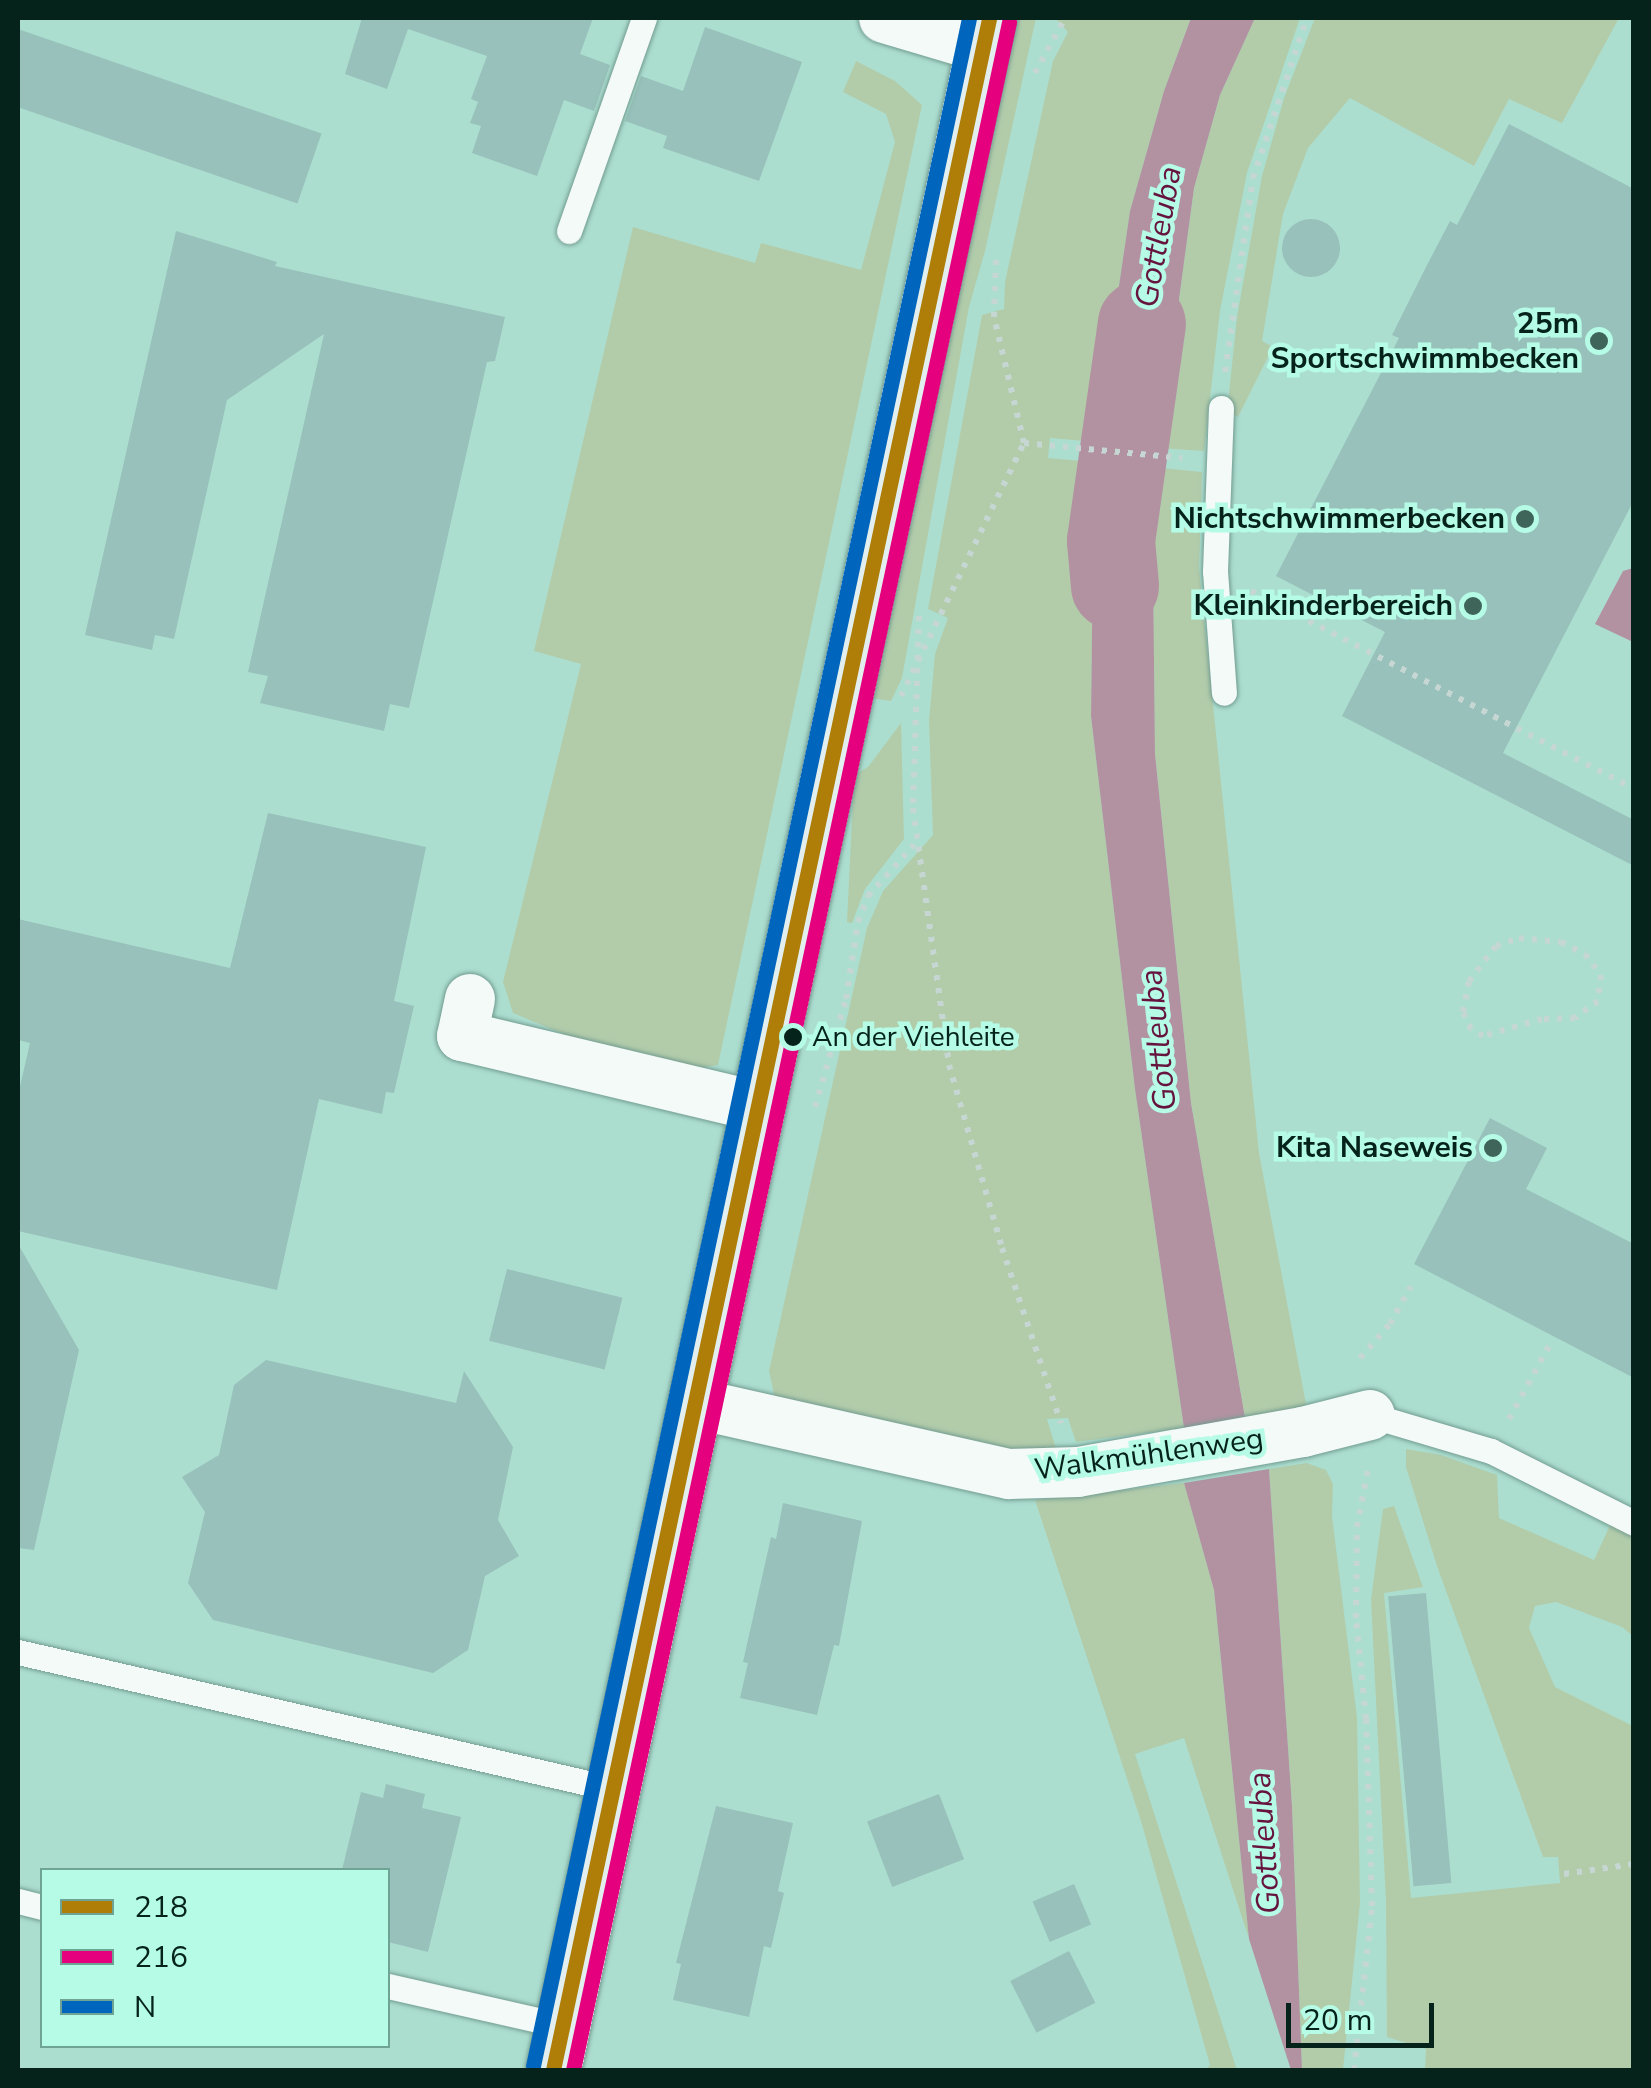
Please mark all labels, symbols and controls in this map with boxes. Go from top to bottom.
water label: Gottleuba [1128,163,1190,311]
place label: 25m Sportschwimmbecken [1271,306,1579,376]
marker: 25m Sportschwimmbecken [1588,330,1610,352]
place label: Nichtschwimmerbecken [1174,501,1505,537]
marker: Nichtschwimmerbecken [1514,508,1536,530]
place label: Kleinkinderbereich [1194,588,1453,624]
marker: Kleinkinderbereich [1462,595,1484,617]
water label: Gottleuba [1132,967,1186,1113]
place label: An der Viehleite [812,1020,1015,1054]
marker: An der Viehleite [783,1027,803,1047]
place label: Kita Naseweis [1276,1130,1473,1166]
marker: Kita Naseweis [1482,1137,1504,1159]
street label: Walkmühlenweg [1032,1421,1266,1489]
water label: Gottleuba [1241,1770,1289,1916]
legend [40,1868,390,2048]
text: 218 [134,1887,188,1928]
text: 216 [134,1937,188,1978]
scale bar [1291,1983,1438,2045]
text: N [134,1987,156,2028]
text: 20 m [1303,2000,1372,2041]

